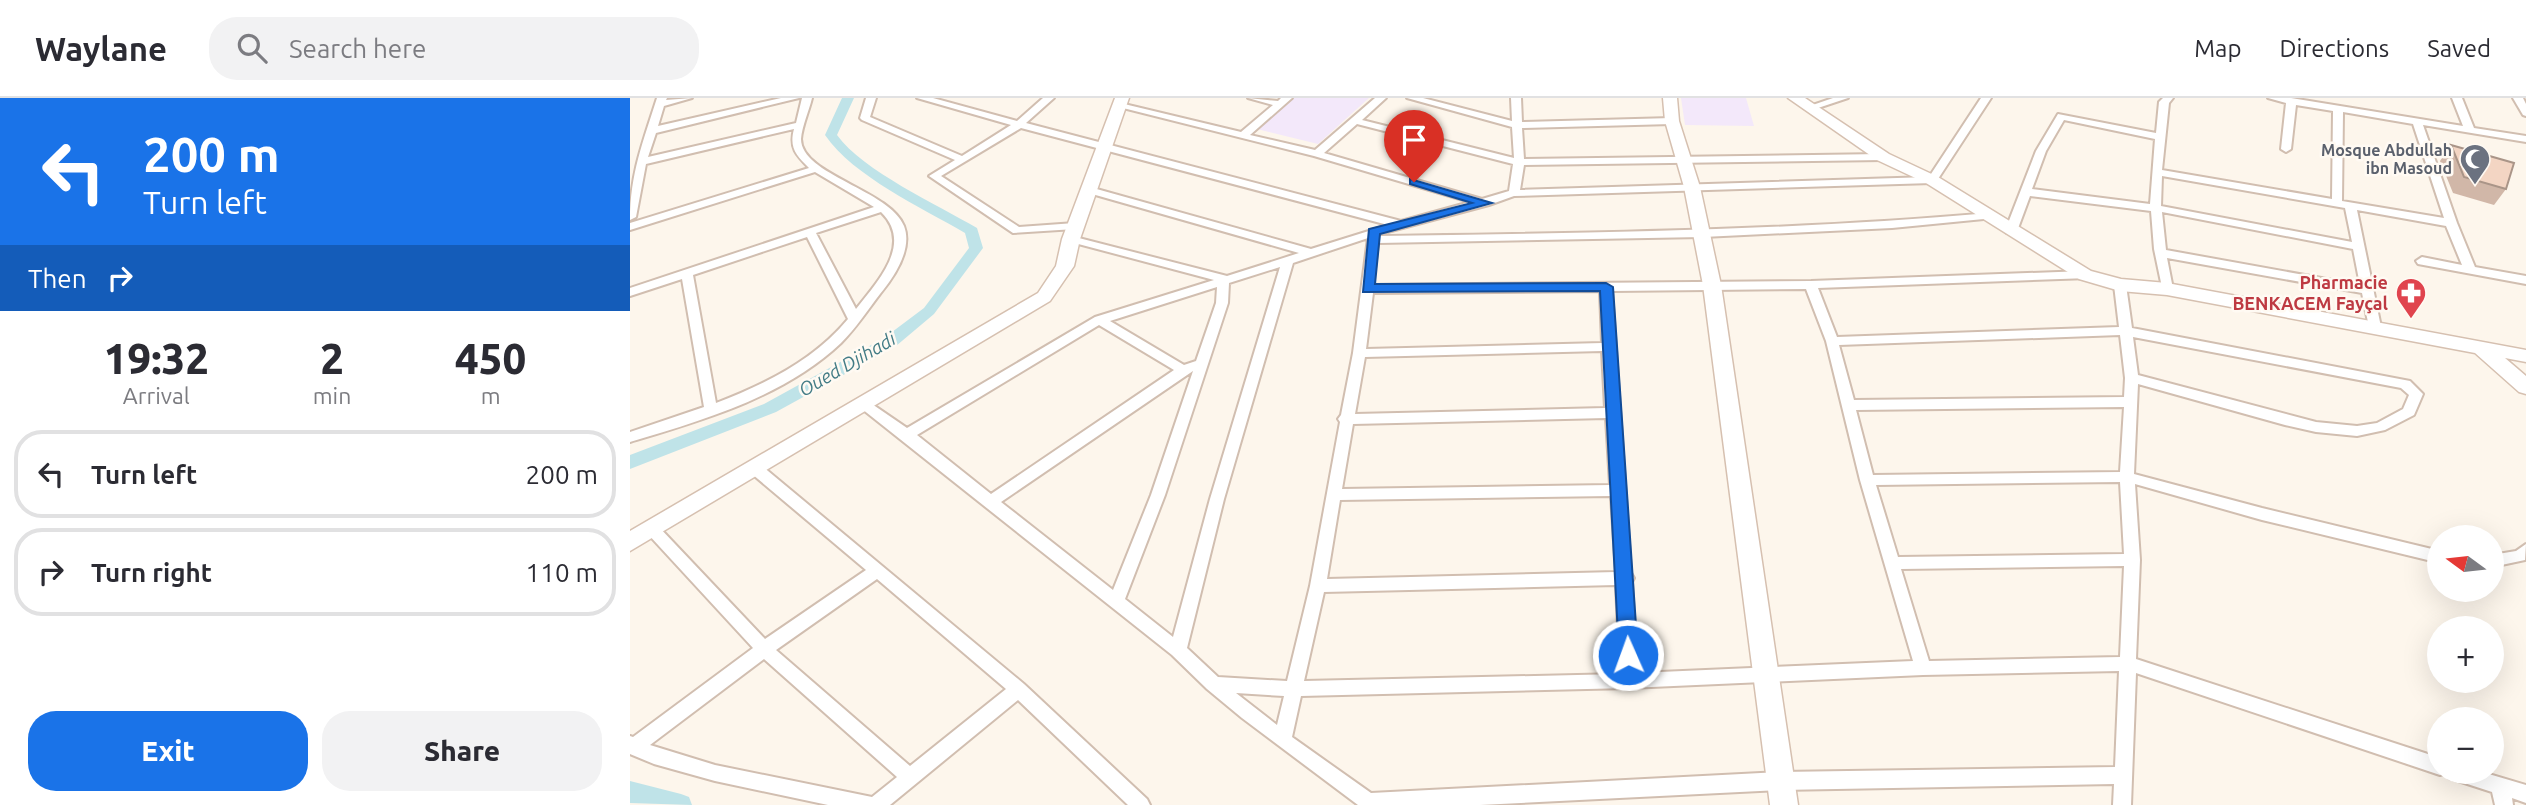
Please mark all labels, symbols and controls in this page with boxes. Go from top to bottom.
search box [209,17,699,80]
icon: search [233,29,271,67]
text: Waylane [35,30,167,67]
text: Search here [289,34,426,63]
text: Map [2194,35,2241,62]
text: Directions [2279,35,2389,62]
text: Saved [2427,35,2491,62]
pin [1384,110,1444,182]
icon: arrive [1395,121,1433,159]
icon: left [28,126,119,217]
text: 200 m [143,126,280,181]
place label: Mosque Abdullah ibn Masoud [2321,141,2452,177]
mosque icon: Mosque Abdullah ibn Masoud [2458,142,2492,186]
text: Turn left [143,184,267,220]
icon: right [101,259,139,297]
text: Then [28,264,87,293]
place label: Pharmacie BENKACEM Fayçal [2232,272,2389,314]
pharmacy icon: Pharmacie BENKACEM Fayçal [2394,276,2428,320]
water label: Oued Djihadi [795,327,900,401]
text: 19:32 [104,335,209,382]
text: 2 [320,335,344,382]
text: 450 [455,335,526,382]
text: Arrival [123,383,190,408]
text: min [313,383,351,408]
text: m [481,383,501,408]
icon: left [32,455,70,493]
text: Turn left [91,460,197,489]
text: 200 m [526,460,598,489]
north arrow [2427,525,2504,602]
map controls [2427,525,2504,784]
icon: right [32,553,70,591]
text: Turn right [91,558,212,587]
text: 110 m [526,558,598,587]
button: + [2427,616,2504,693]
position arrow [1591,618,1665,692]
button: − [2427,707,2504,784]
button: Exit [28,711,308,791]
button: Share [322,711,602,791]

